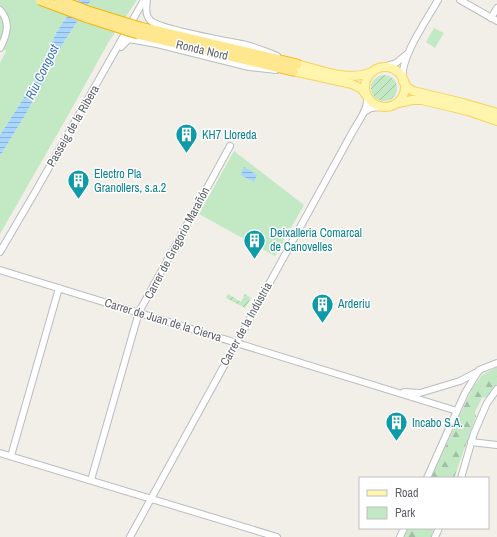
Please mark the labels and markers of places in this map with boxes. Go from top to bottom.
building icon: KH7 Lloreda [173,122,199,155]
place label: KH7 Lloreda [202,127,257,143]
place label: Electro Pla Granollers, s.a.2 [94,166,166,196]
building icon: Electro Pla Granollers, s.a.2 [65,168,91,201]
place label: Deixalleria Comarcal de Canovelles [270,225,362,255]
building icon: Deixalleria Comarcal de Canovelles [242,227,268,260]
building icon: Arderiu [310,291,336,324]
place label: Arderiu [337,296,370,312]
building icon: Incabo S.A. [384,410,410,443]
place label: Incabo S.A. [412,415,463,431]

